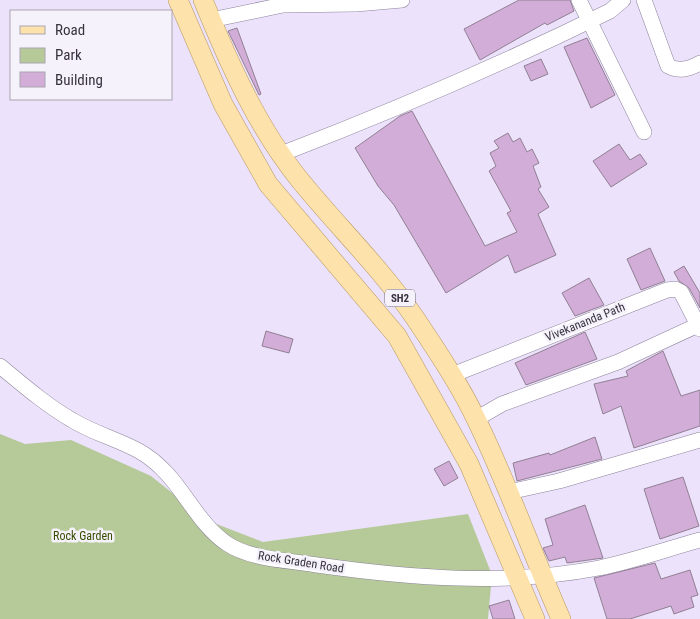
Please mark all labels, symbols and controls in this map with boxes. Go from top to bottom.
legend [10,10,172,100]
text: Road [55,21,85,39]
text: Park [55,46,82,64]
text: Building [55,71,103,89]
road number: SH2 [385,290,415,306]
street label: Vivekananda Path [543,300,627,344]
park label: Rock Garden [53,529,113,543]
street label: Rock Graden Road [257,548,345,576]

